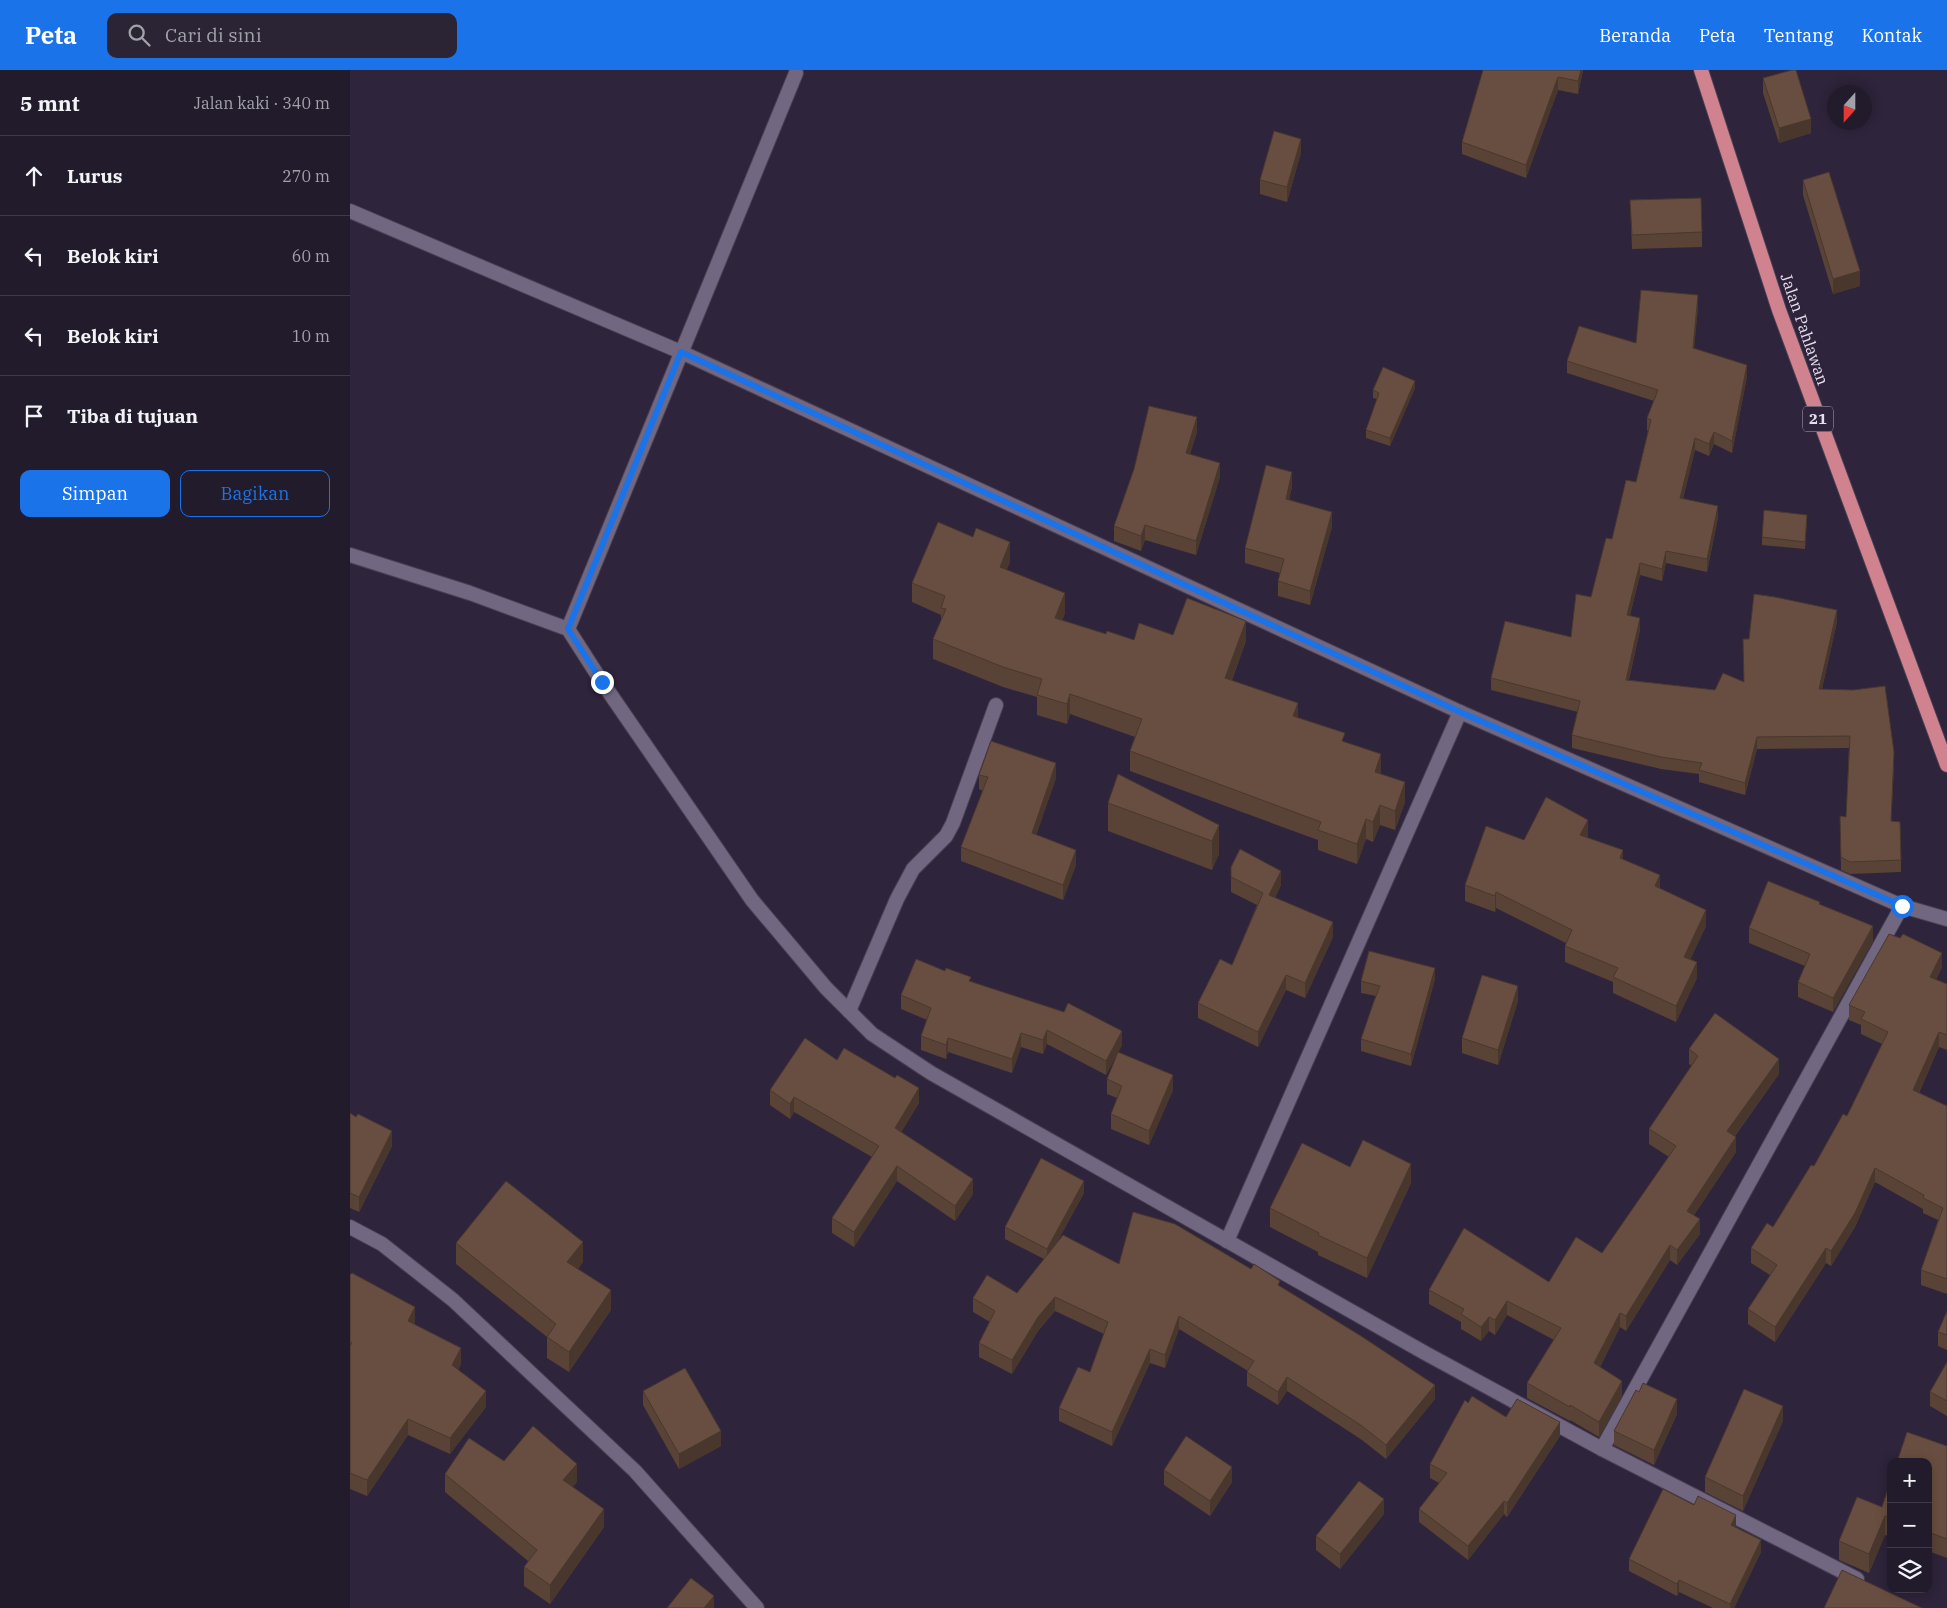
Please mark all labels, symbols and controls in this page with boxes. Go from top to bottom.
search box [107,13,457,58]
text: Peta [25,19,77,51]
icon: search [125,21,153,49]
text: Cari di sini [165,23,262,47]
text: Beranda [1599,24,1671,47]
text: Peta [1699,24,1736,47]
text: Tentang [1764,24,1833,47]
text: Kontak [1861,24,1922,47]
north arrow [1827,85,1872,130]
text: 5 mnt [20,89,80,117]
text: Jalan kaki · 340 m [194,93,330,113]
icon: ahead [20,162,48,190]
text: Lurus [67,164,122,188]
text: 270 m [282,166,330,186]
icon: left [20,242,48,270]
text: Belok kiri [67,244,159,268]
text: 60 m [292,246,330,266]
street label: Jalan Pahlawan [1777,271,1833,387]
icon: left [20,322,48,350]
text: Belok kiri [67,324,159,348]
text: 10 m [292,326,330,346]
icon: arrive [20,402,48,430]
text: Tiba di tujuan [67,404,198,428]
road number: 21 [1803,406,1833,432]
button: Simpan [20,470,170,517]
button: Bagikan [180,470,330,517]
route end [591,671,614,694]
route start [1891,895,1914,918]
map controls [1887,1458,1932,1593]
button: + [1887,1458,1932,1503]
button: − [1887,1503,1932,1548]
button: layers [1887,1548,1932,1593]

